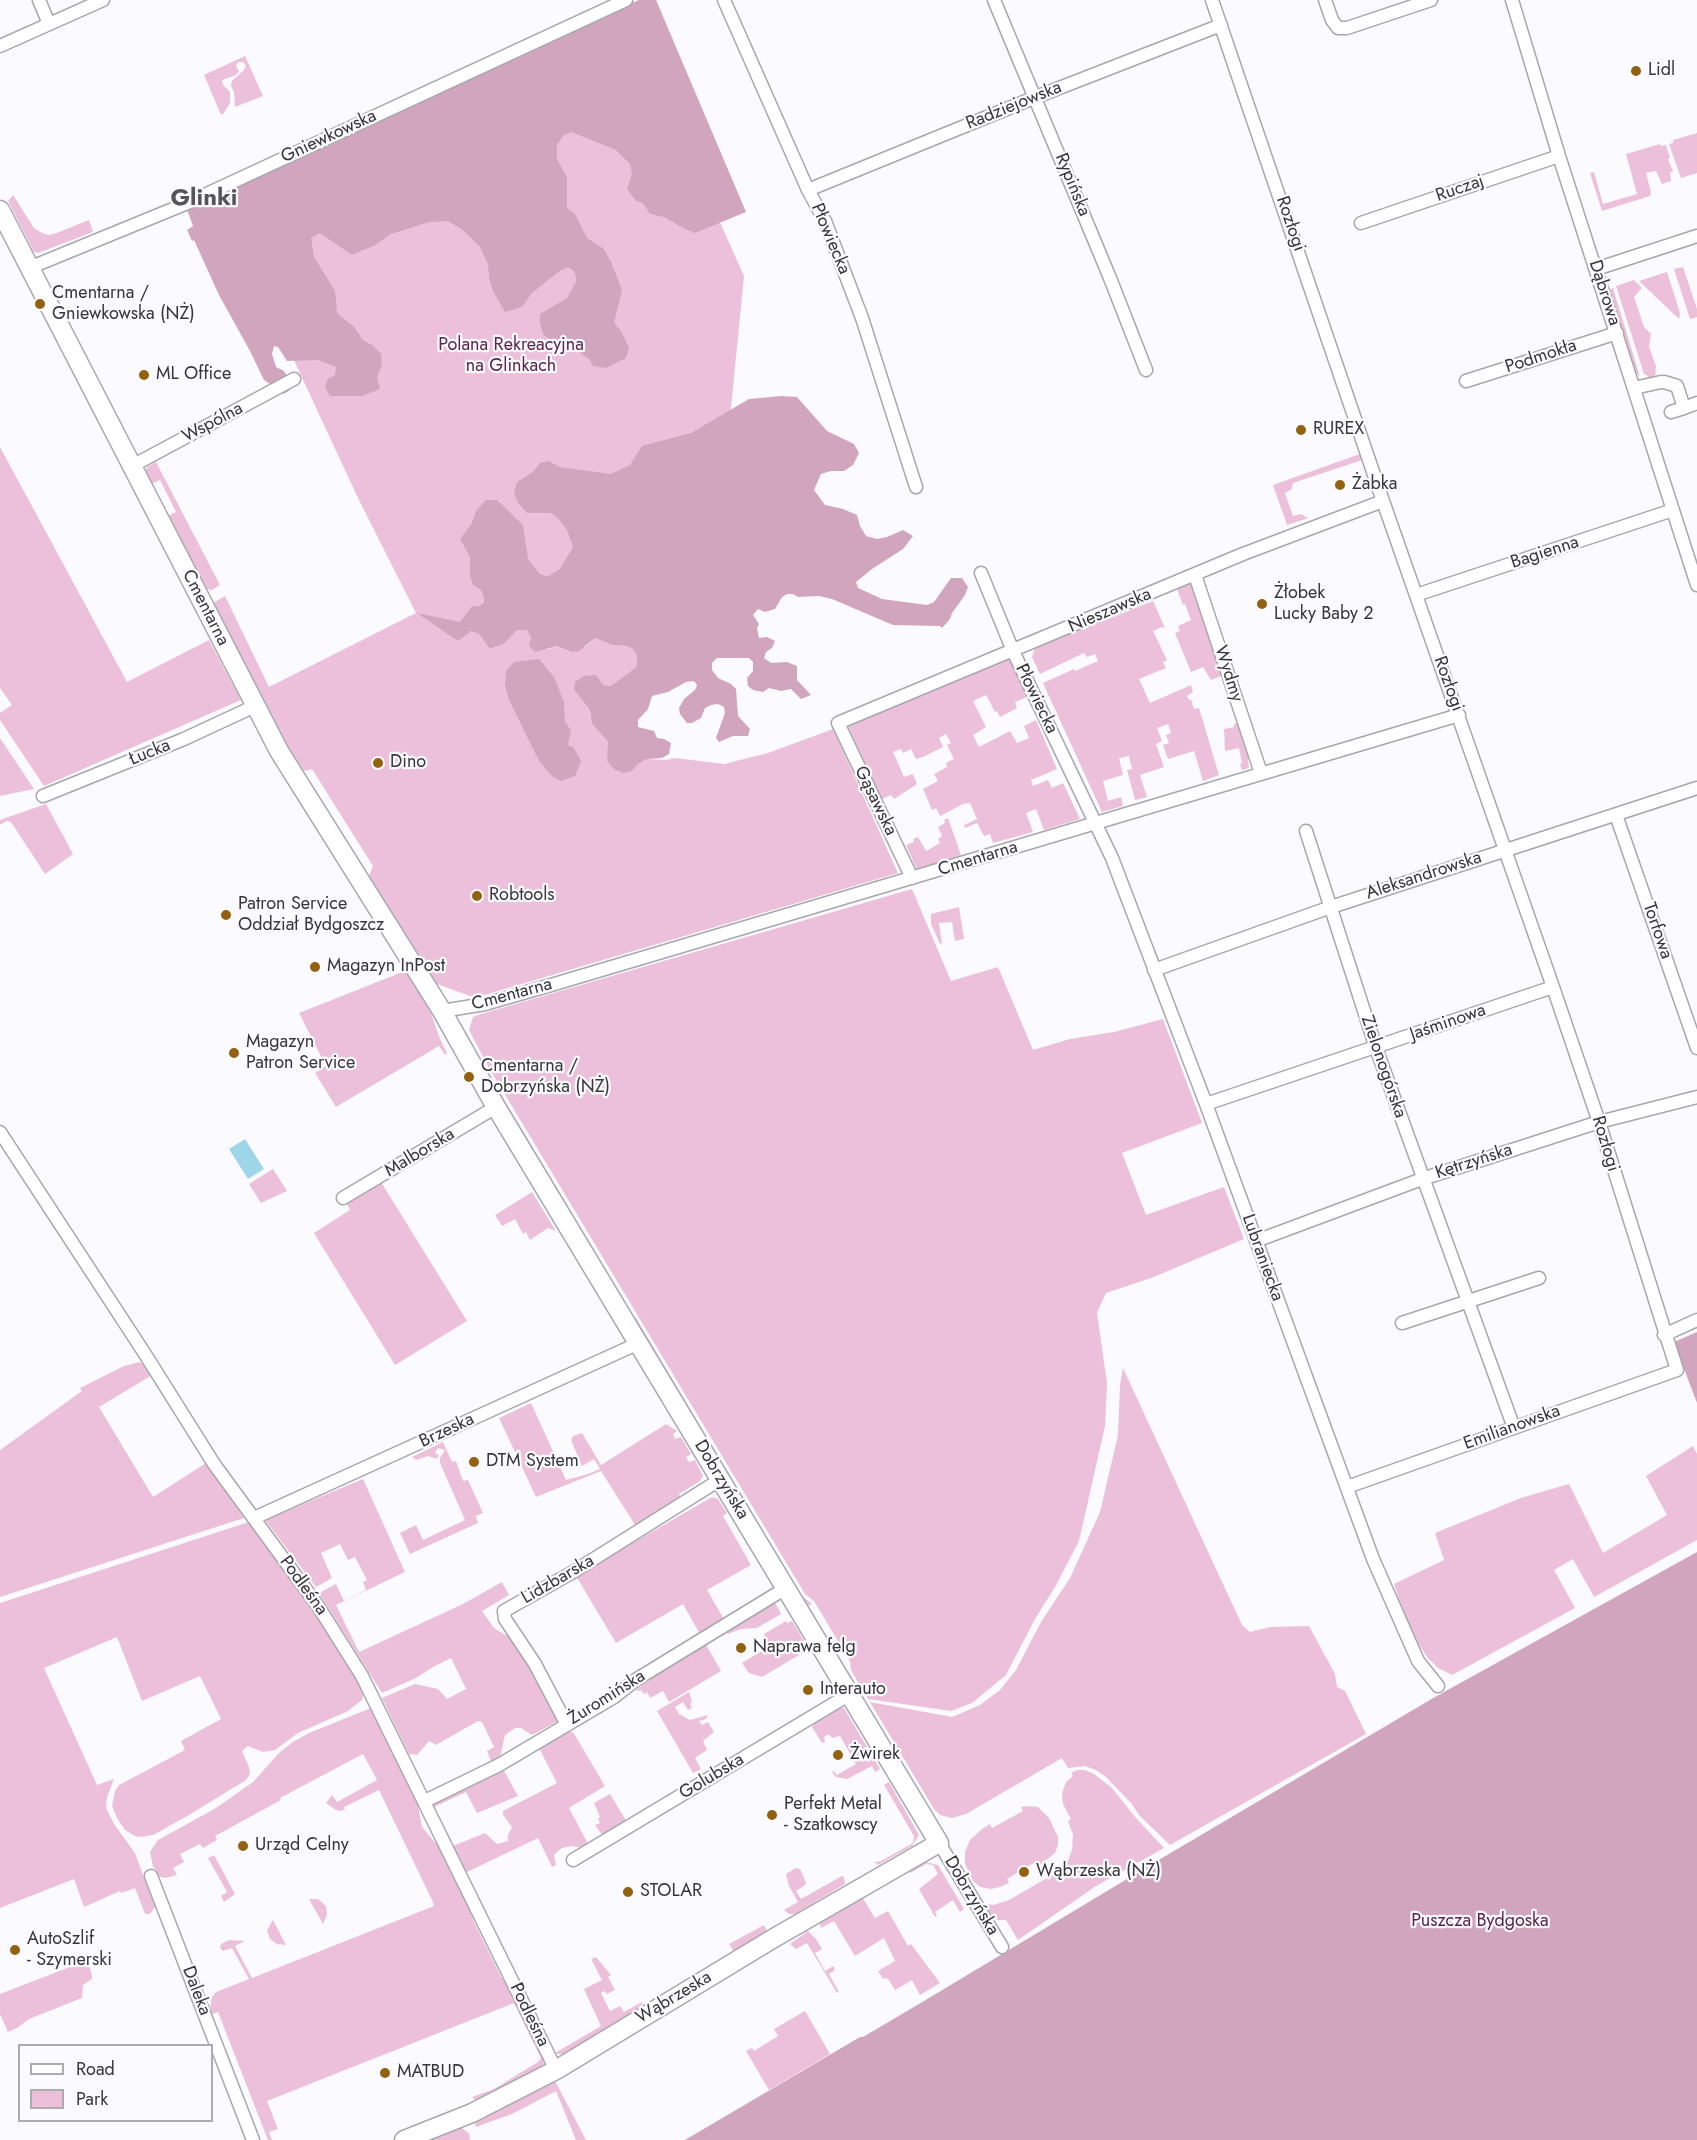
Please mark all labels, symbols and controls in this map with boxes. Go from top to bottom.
place label: Lidl [1648,60,1675,82]
marker: Lidl [1629,64,1643,78]
street label: Radziejowska [963,77,1065,135]
street label: Gniewkowska [278,106,380,168]
street label: Rypińska [1050,150,1094,220]
street label: Ruczaj [1433,171,1487,207]
district label: Glinki [171,185,237,213]
street label: Rozłogi [1271,194,1309,254]
street label: Płowiecka [805,200,855,278]
street label: Dąbrowa [1583,258,1625,328]
place label: Cmentarna / Gniewkowska (NŻ) [52,283,195,326]
marker: Cmentarna / Gniewkowska (NŻ) [33,297,47,311]
park label: Polana Rekreacyjna na Glinkach [438,335,584,378]
street label: Podmokła [1502,335,1580,379]
place label: ML Office [156,364,231,386]
marker: ML Office [137,368,151,382]
street label: Wspólna [179,398,247,448]
place label: RUREX [1313,419,1364,441]
marker: RUREX [1294,423,1308,437]
place label: Żabka [1352,474,1397,496]
marker: Żabka [1333,478,1347,492]
street label: Bagienna [1508,532,1582,574]
street label: Cmentarna [177,566,233,650]
place label: Żłobek Lucky Baby 2 [1274,583,1374,626]
street label: Nieszawska [1065,584,1155,638]
marker: Żłobek Lucky Baby 2 [1255,597,1269,611]
street label: Wydmy [1209,643,1247,705]
street label: Rozłogi [1428,654,1468,714]
street label: Płowiecka [1010,661,1062,737]
street label: Łucka [126,735,174,771]
place label: Dino [390,752,426,774]
marker: Dino [371,756,385,770]
street label: Gąsawska [849,763,901,839]
street label: Cmentarna [935,837,1021,881]
street label: Aleksandrowska [1363,847,1485,905]
place label: Robtools [489,885,555,907]
marker: Robtools [470,889,484,903]
place label: Patron Service Oddział Bydgoszcz [238,894,384,936]
street label: Torfowa [1637,900,1677,962]
marker: Patron Service Oddział Bydgoszcz [219,908,233,922]
place label: Magazyn InPost [327,956,445,978]
marker: Magazyn InPost [308,960,322,974]
street label: Cmentarna [469,974,555,1016]
street label: Jaśminowa [1407,1000,1489,1046]
street label: Zielonogórska [1355,1013,1411,1121]
place label: Magazyn Patron Service [246,1032,355,1074]
marker: Magazyn Patron Service [227,1046,241,1060]
place label: Cmentarna / Dobrzyńska (NŻ) [481,1056,610,1098]
marker: Cmentarna / Dobrzyńska (NŻ) [462,1070,476,1084]
street label: Rozłogi [1586,1114,1624,1174]
street label: Malborska [381,1124,459,1182]
street label: Kętrzyńska [1433,1139,1515,1185]
street label: Lubraniecka [1236,1212,1288,1304]
street label: Emilianowska [1461,1401,1563,1455]
street label: Brzeska [416,1409,478,1453]
street label: Dobrzyńska [689,1436,753,1524]
place label: DTM System [486,1451,579,1473]
marker: DTM System [467,1455,481,1469]
street label: Lidzbarska [518,1551,598,1609]
street label: Podleśna [274,1552,332,1620]
place label: Naprawa felg [753,1637,856,1659]
marker: Naprawa felg [734,1641,748,1655]
street label: Żuromińska [564,1666,650,1730]
place label: Interauto [820,1679,886,1701]
marker: Interauto [801,1683,815,1697]
place label: Żwirek [850,1744,900,1766]
marker: Żwirek [831,1748,845,1762]
street label: Golubska [676,1749,748,1805]
place label: Perfekt Metal - Szatkowscy [784,1794,882,1836]
marker: Perfekt Metal - Szatkowscy [765,1808,779,1822]
place label: Urząd Celny [255,1835,349,1857]
marker: Urząd Celny [236,1839,250,1853]
street label: Dobrzyńska [939,1852,1003,1940]
place label: Wąbrzeska (NŻ) [1036,1861,1161,1883]
marker: Wąbrzeska (NŻ) [1017,1865,1031,1879]
place label: STOLAR [640,1881,702,1903]
marker: STOLAR [621,1885,635,1899]
park label: Puszcza Bydgoska [1411,1911,1549,1933]
place label: AutoSzlif - Szymerski [27,1929,112,1972]
marker: AutoSzlif - Szymerski [8,1943,22,1957]
street label: Daleka [177,1963,215,2019]
street label: Wąbrzeska [632,1967,716,2029]
street label: Podleśna [504,1980,554,2050]
legend [18,2044,213,2122]
text: Road [76,2056,115,2082]
place label: MATBUD [397,2062,464,2084]
marker: MATBUD [378,2066,392,2080]
text: Park [76,2086,108,2112]

